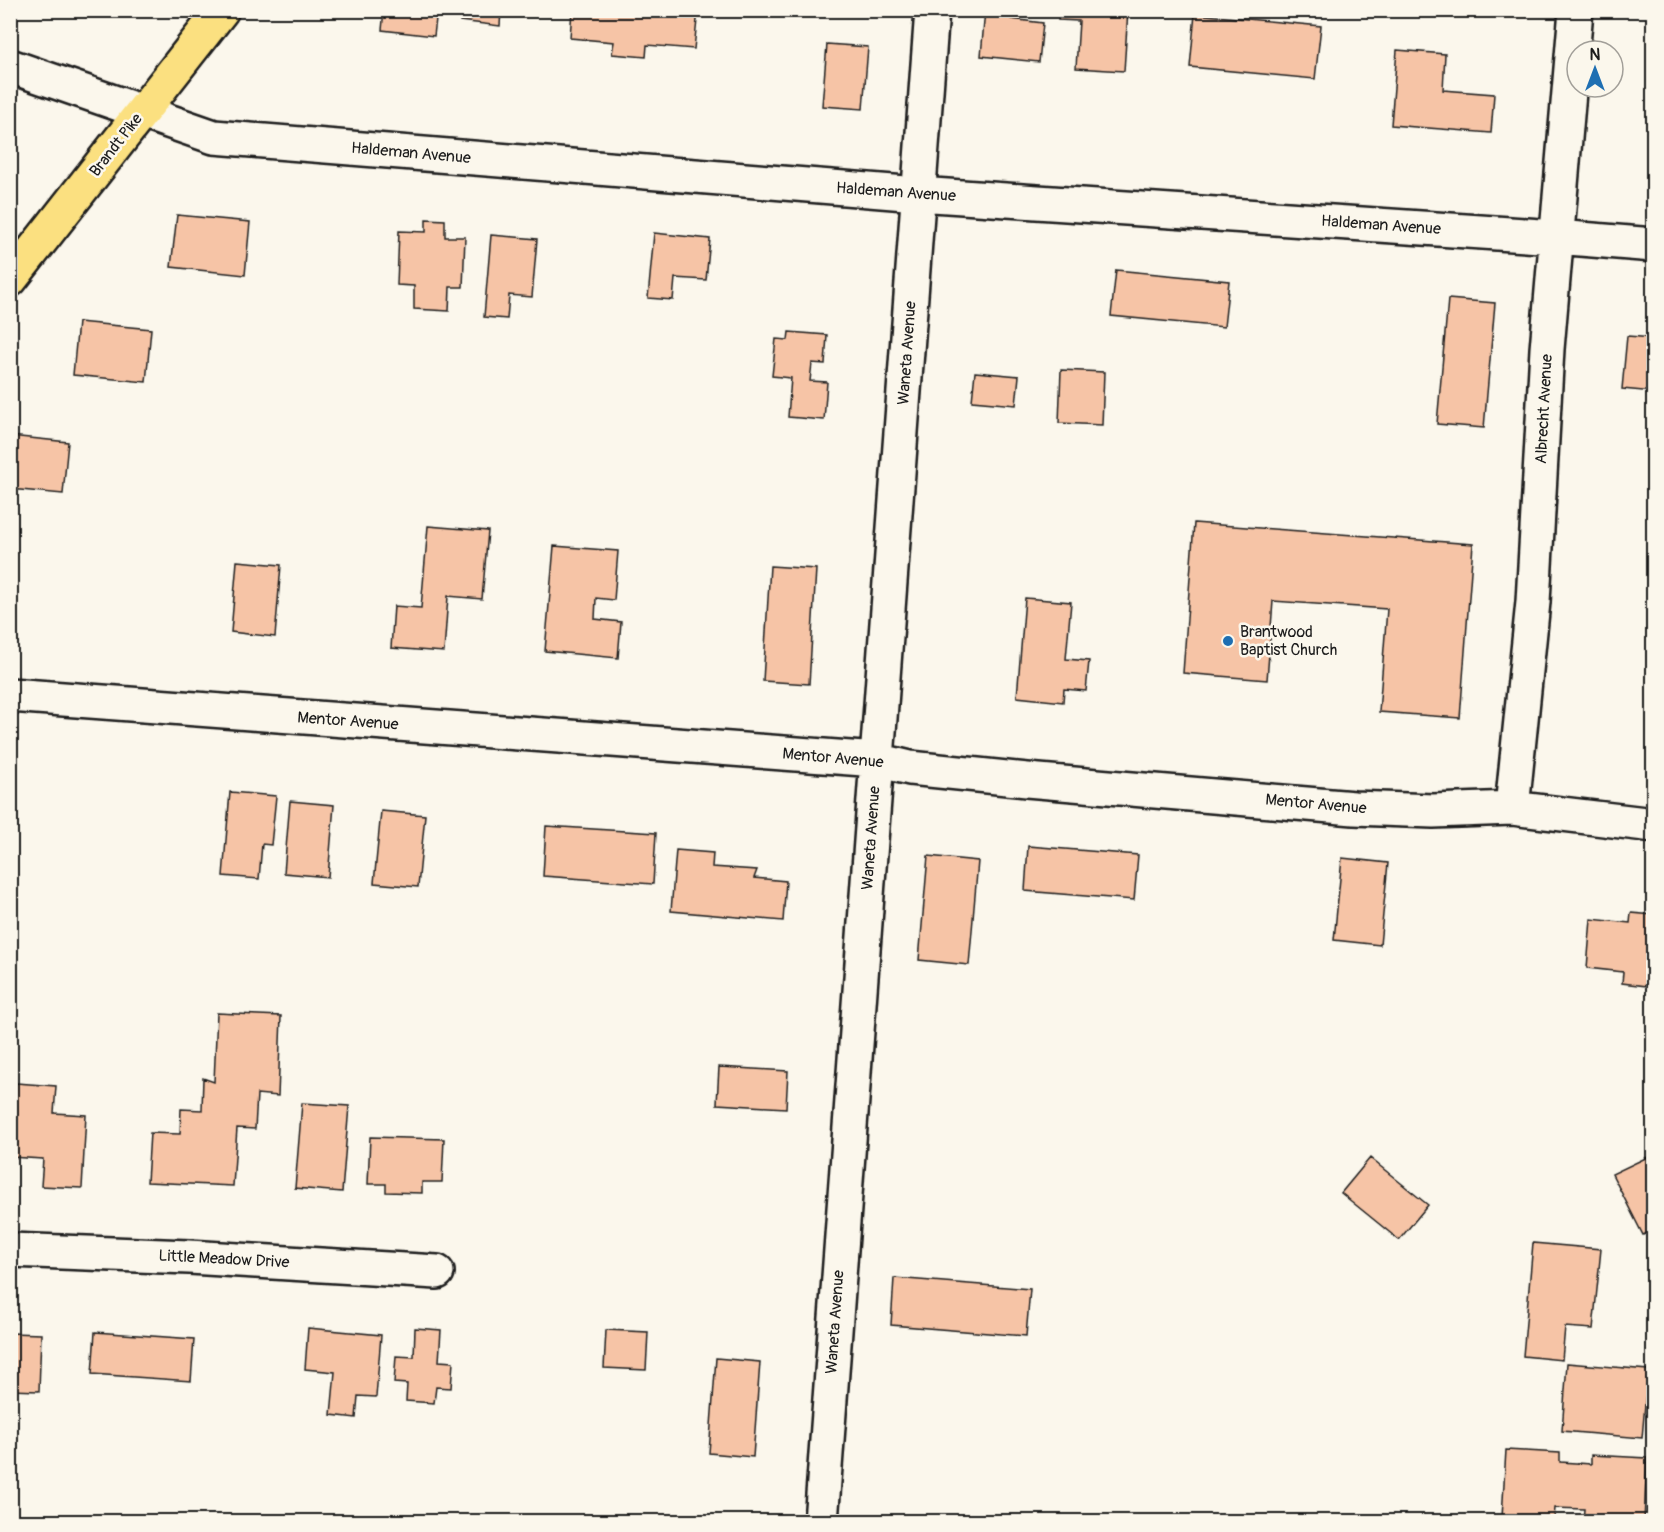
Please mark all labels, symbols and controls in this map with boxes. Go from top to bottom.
north arrow [1565,39,1625,99]
text: N [1590,45,1601,65]
street label: Brandt Pike [85,109,147,181]
street label: Haldeman Avenue [350,138,472,168]
street label: Haldeman Avenue [835,178,957,206]
street label: Haldeman Avenue [1320,211,1442,239]
street label: Waneta Avenue [893,300,921,406]
street label: Albrecht Avenue [1531,353,1557,464]
place label: Brantwood Baptist Church [1240,622,1337,660]
marker: Brantwood Baptist Church [1221,634,1235,648]
street label: Mentor Avenue [297,707,399,735]
street label: Mentor Avenue [782,744,884,772]
street label: Waneta Avenue [857,785,885,891]
street label: Mentor Avenue [1265,790,1367,818]
street label: Little Meadow Drive [158,1246,290,1272]
street label: Waneta Avenue [821,1269,849,1375]

